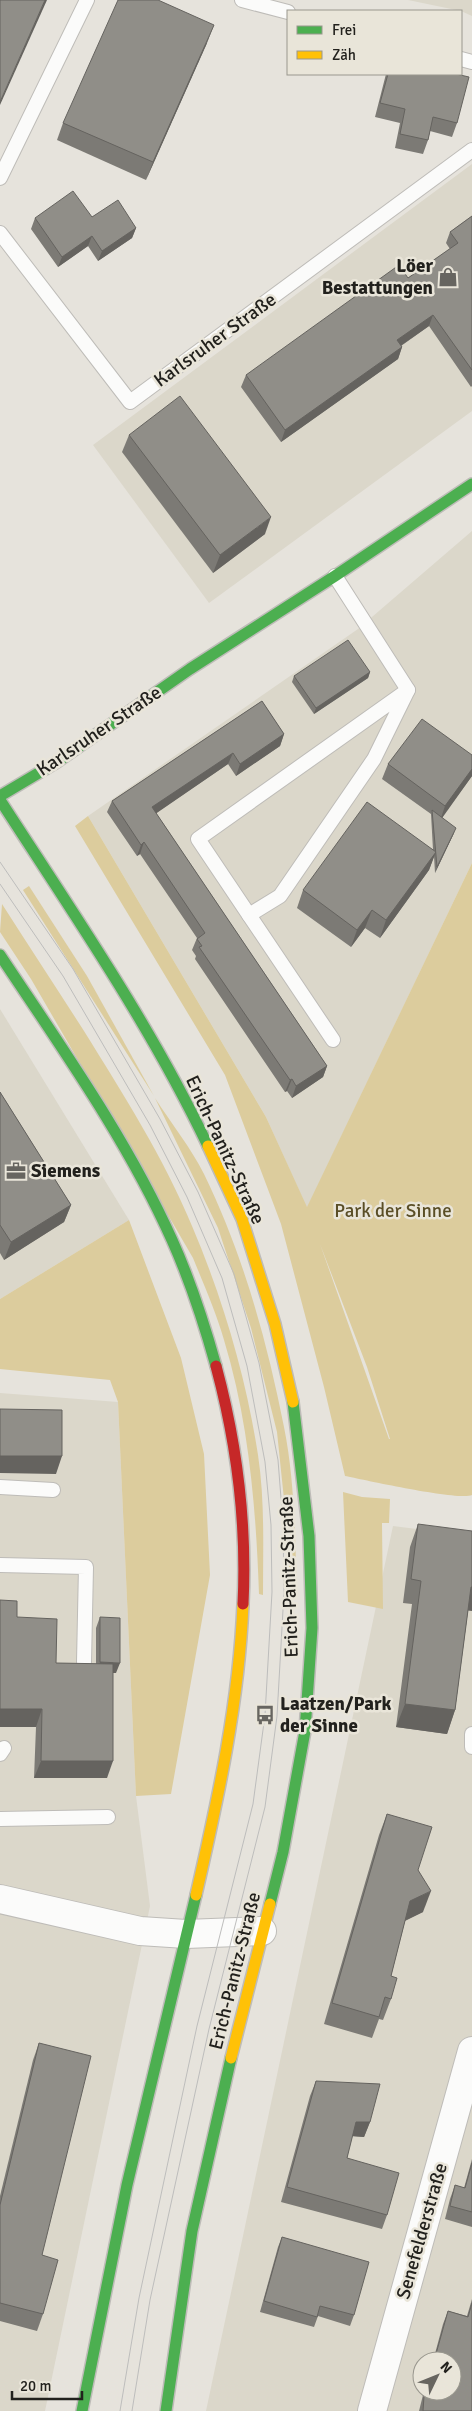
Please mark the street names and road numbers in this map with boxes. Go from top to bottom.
street label: Karlsruher Straße [149,288,281,392]
street label: Karlsruher Straße [32,680,166,782]
street label: Erich-Panitz-Straße [180,1072,270,1228]
street label: Erich-Panitz-Straße [274,1496,304,1658]
street label: Erich-Panitz-Straße [204,1890,266,2052]
street label: Senefelderstraße [391,2160,453,2302]

